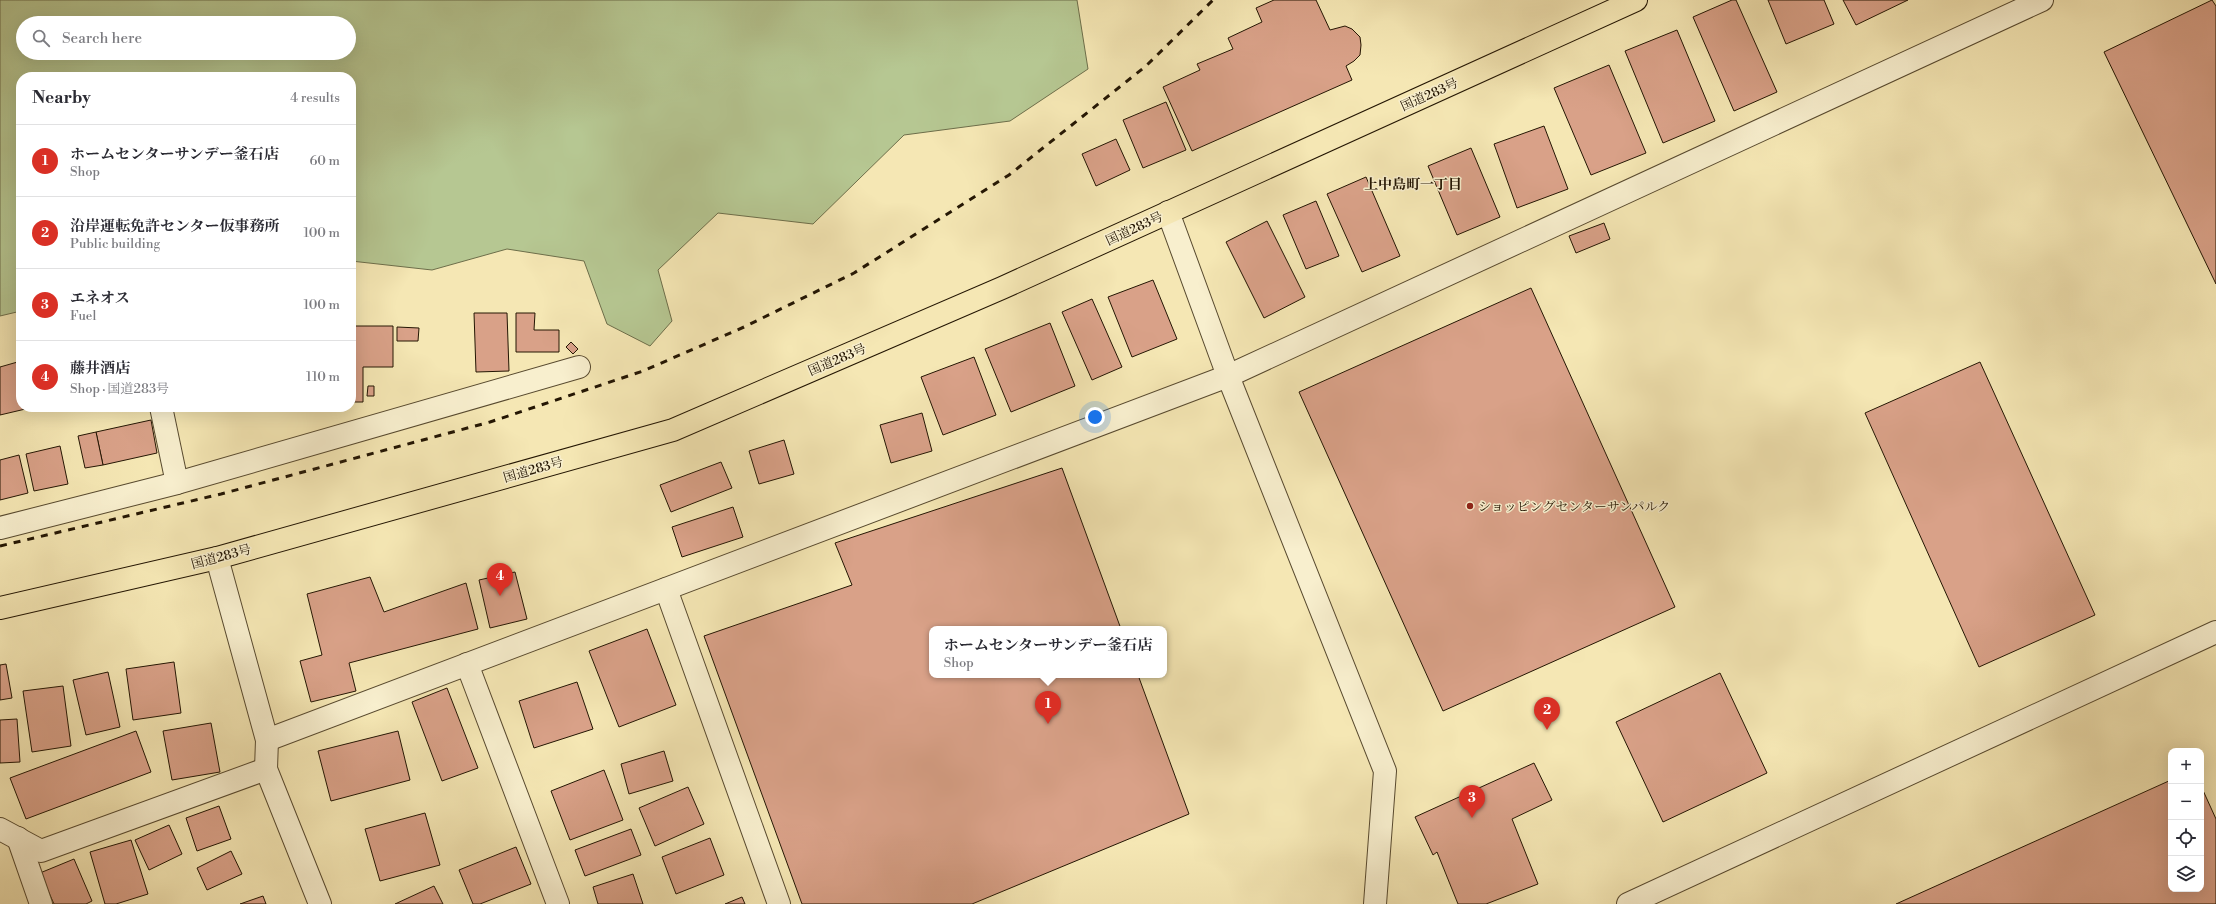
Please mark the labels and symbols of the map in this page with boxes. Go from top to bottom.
street label: 国道283号 [1398,75,1461,115]
district label: 上中島町一丁目 [1364,176,1462,194]
street label: 国道283号 [1103,209,1166,249]
street label: 国道283号 [806,341,869,379]
your location [1085,407,1105,427]
street label: 国道283号 [501,454,565,486]
place label: ショッピングセンターサンパルク [1478,499,1670,515]
marker: ショッピングセンターサンパルク [1465,501,1475,511]
street label: 国道283号 [189,541,253,573]
pin: 4 [487,563,513,596]
pin: 1 [1035,691,1061,724]
pin: 2 [1534,697,1560,730]
pin: 3 [1459,785,1485,818]

